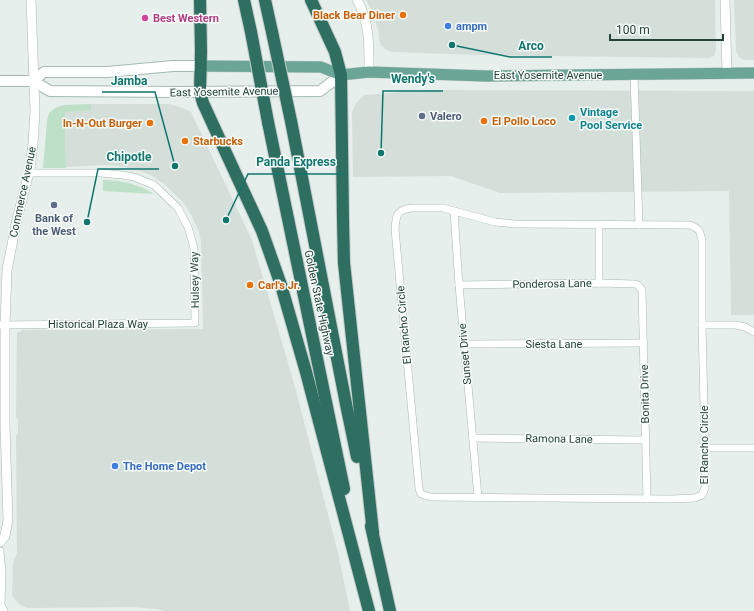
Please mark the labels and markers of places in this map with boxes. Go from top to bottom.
place label: Black Bear Diner [313,9,395,22]
marker: Black Bear Diner [398,10,408,20]
place label: Best Western [153,12,219,25]
marker: Best Western [140,13,150,23]
place label: ampm [456,20,487,33]
marker: ampm [443,21,453,31]
callout: Arco [510,33,552,57]
callout: Wendy's [383,67,443,91]
callout: Jamba [102,68,155,92]
place label: Vintage Pool Service [580,106,642,132]
place label: Valero [430,110,462,123]
marker: Valero [417,111,427,121]
marker: Vintage Pool Service [567,113,577,123]
place label: El Pollo Loco [492,115,556,128]
marker: El Pollo Loco [479,116,489,126]
place label: In-N-Out Burger [63,117,142,130]
marker: In-N-Out Burger [145,118,155,128]
place label: Starbucks [193,135,243,148]
marker: Starbucks [180,136,190,146]
callout: Chipotle [98,145,159,169]
callout: Panda Express [248,150,344,174]
marker: Bank of the West [49,200,59,210]
place label: Bank of the West [32,212,76,238]
place label: Carl's Jr. [258,279,300,292]
marker: Carl's Jr. [245,280,255,290]
place label: The Home Depot [123,460,206,473]
marker: The Home Depot [110,461,120,471]

